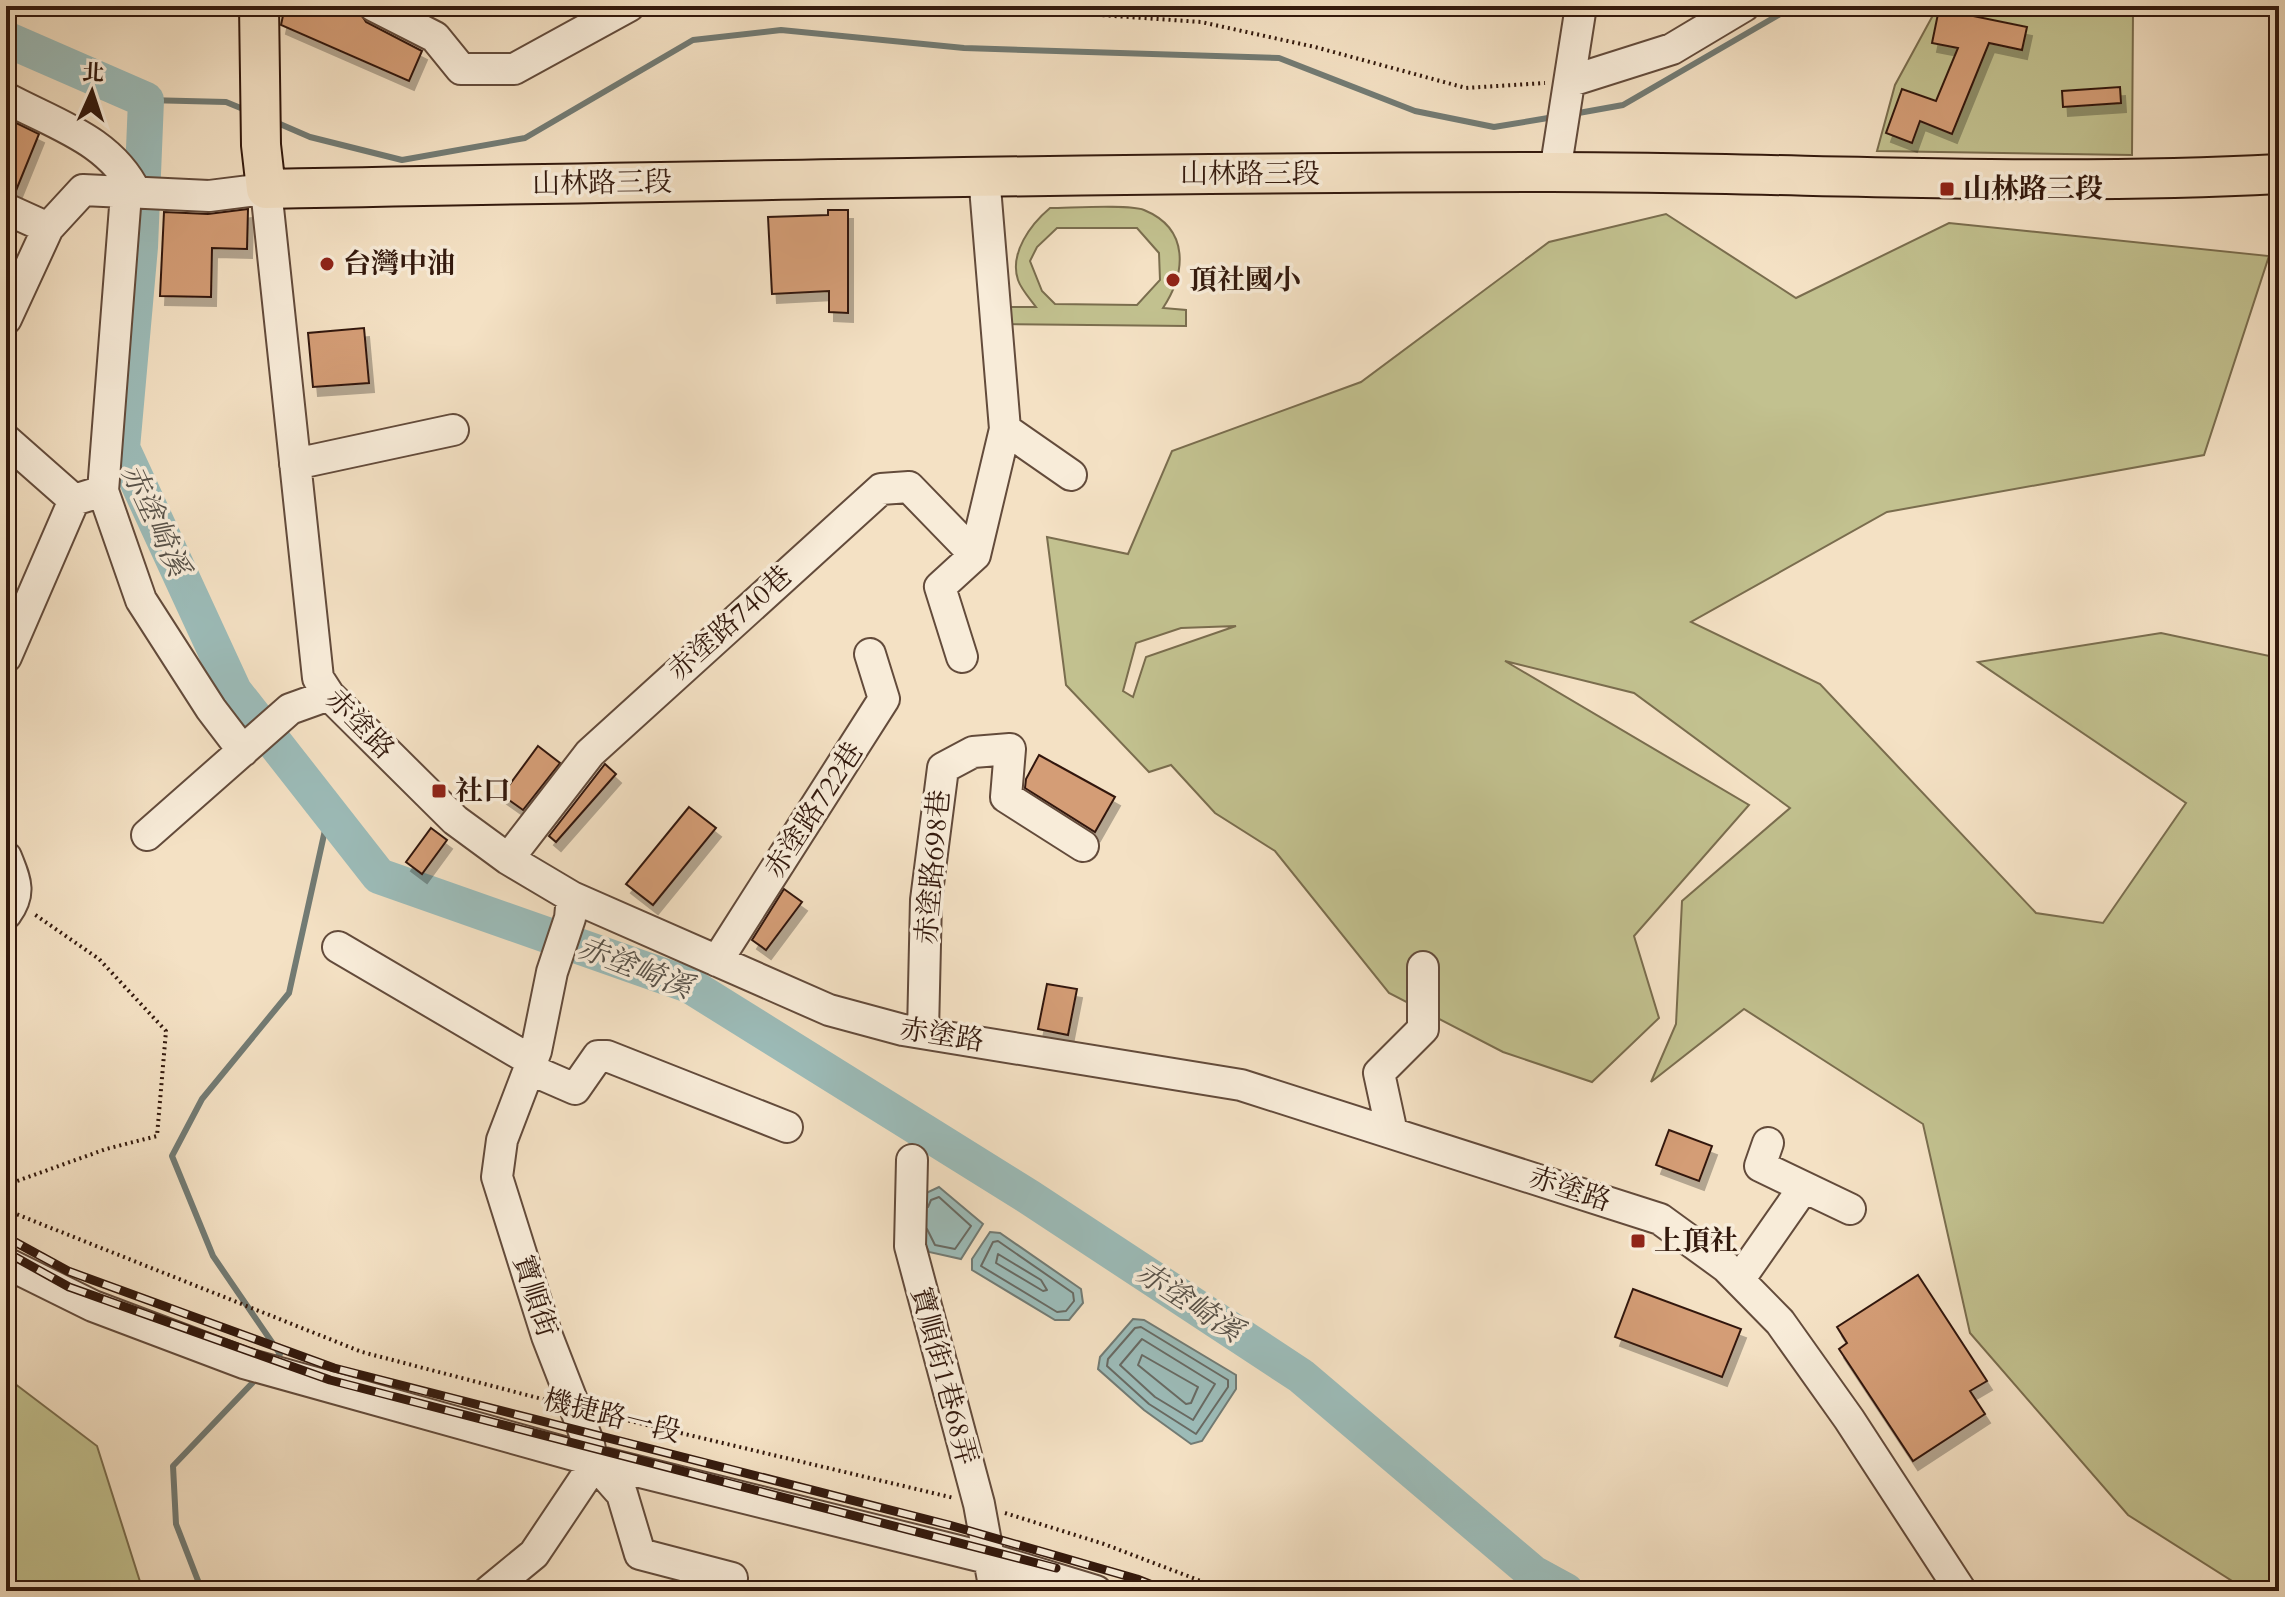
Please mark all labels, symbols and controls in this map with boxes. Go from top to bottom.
north arrow [52,52,132,132]
text: 北 [81,57,105,89]
street label: 山林路三段 [1180,155,1320,193]
street label: 山林路三段 [532,163,672,203]
place label: 山林路三段 [1963,170,2103,208]
marker: 山林路三段 [1938,180,1956,198]
place label: 台灣中油 [343,245,455,283]
marker: 台灣中油 [318,255,336,273]
place label: 頂社國小 [1189,261,1301,299]
marker: 頂社國小 [1164,271,1182,289]
water label: 赤塗崎溪 [111,457,200,586]
street label: 赤塗路740巷 [660,557,800,689]
street label: 赤塗路 [317,681,403,767]
street label: 赤塗路722巷 [756,735,872,885]
place label: 社口 [455,772,511,810]
marker: 社口 [430,782,448,800]
street label: 赤塗路698巷 [907,788,959,946]
water label: 赤塗崎溪 [572,927,701,1010]
street label: 赤塗路 [898,1010,986,1060]
street label: 赤塗路 [1524,1158,1616,1220]
place label: 上頂社 [1654,1222,1738,1260]
marker: 上頂社 [1629,1232,1647,1250]
street label: 寶順街 [504,1250,566,1342]
water label: 赤塗崎溪 [1128,1252,1253,1354]
street label: 寶順街1巷68弄 [902,1283,986,1469]
street label: 機捷路一段 [539,1381,685,1451]

